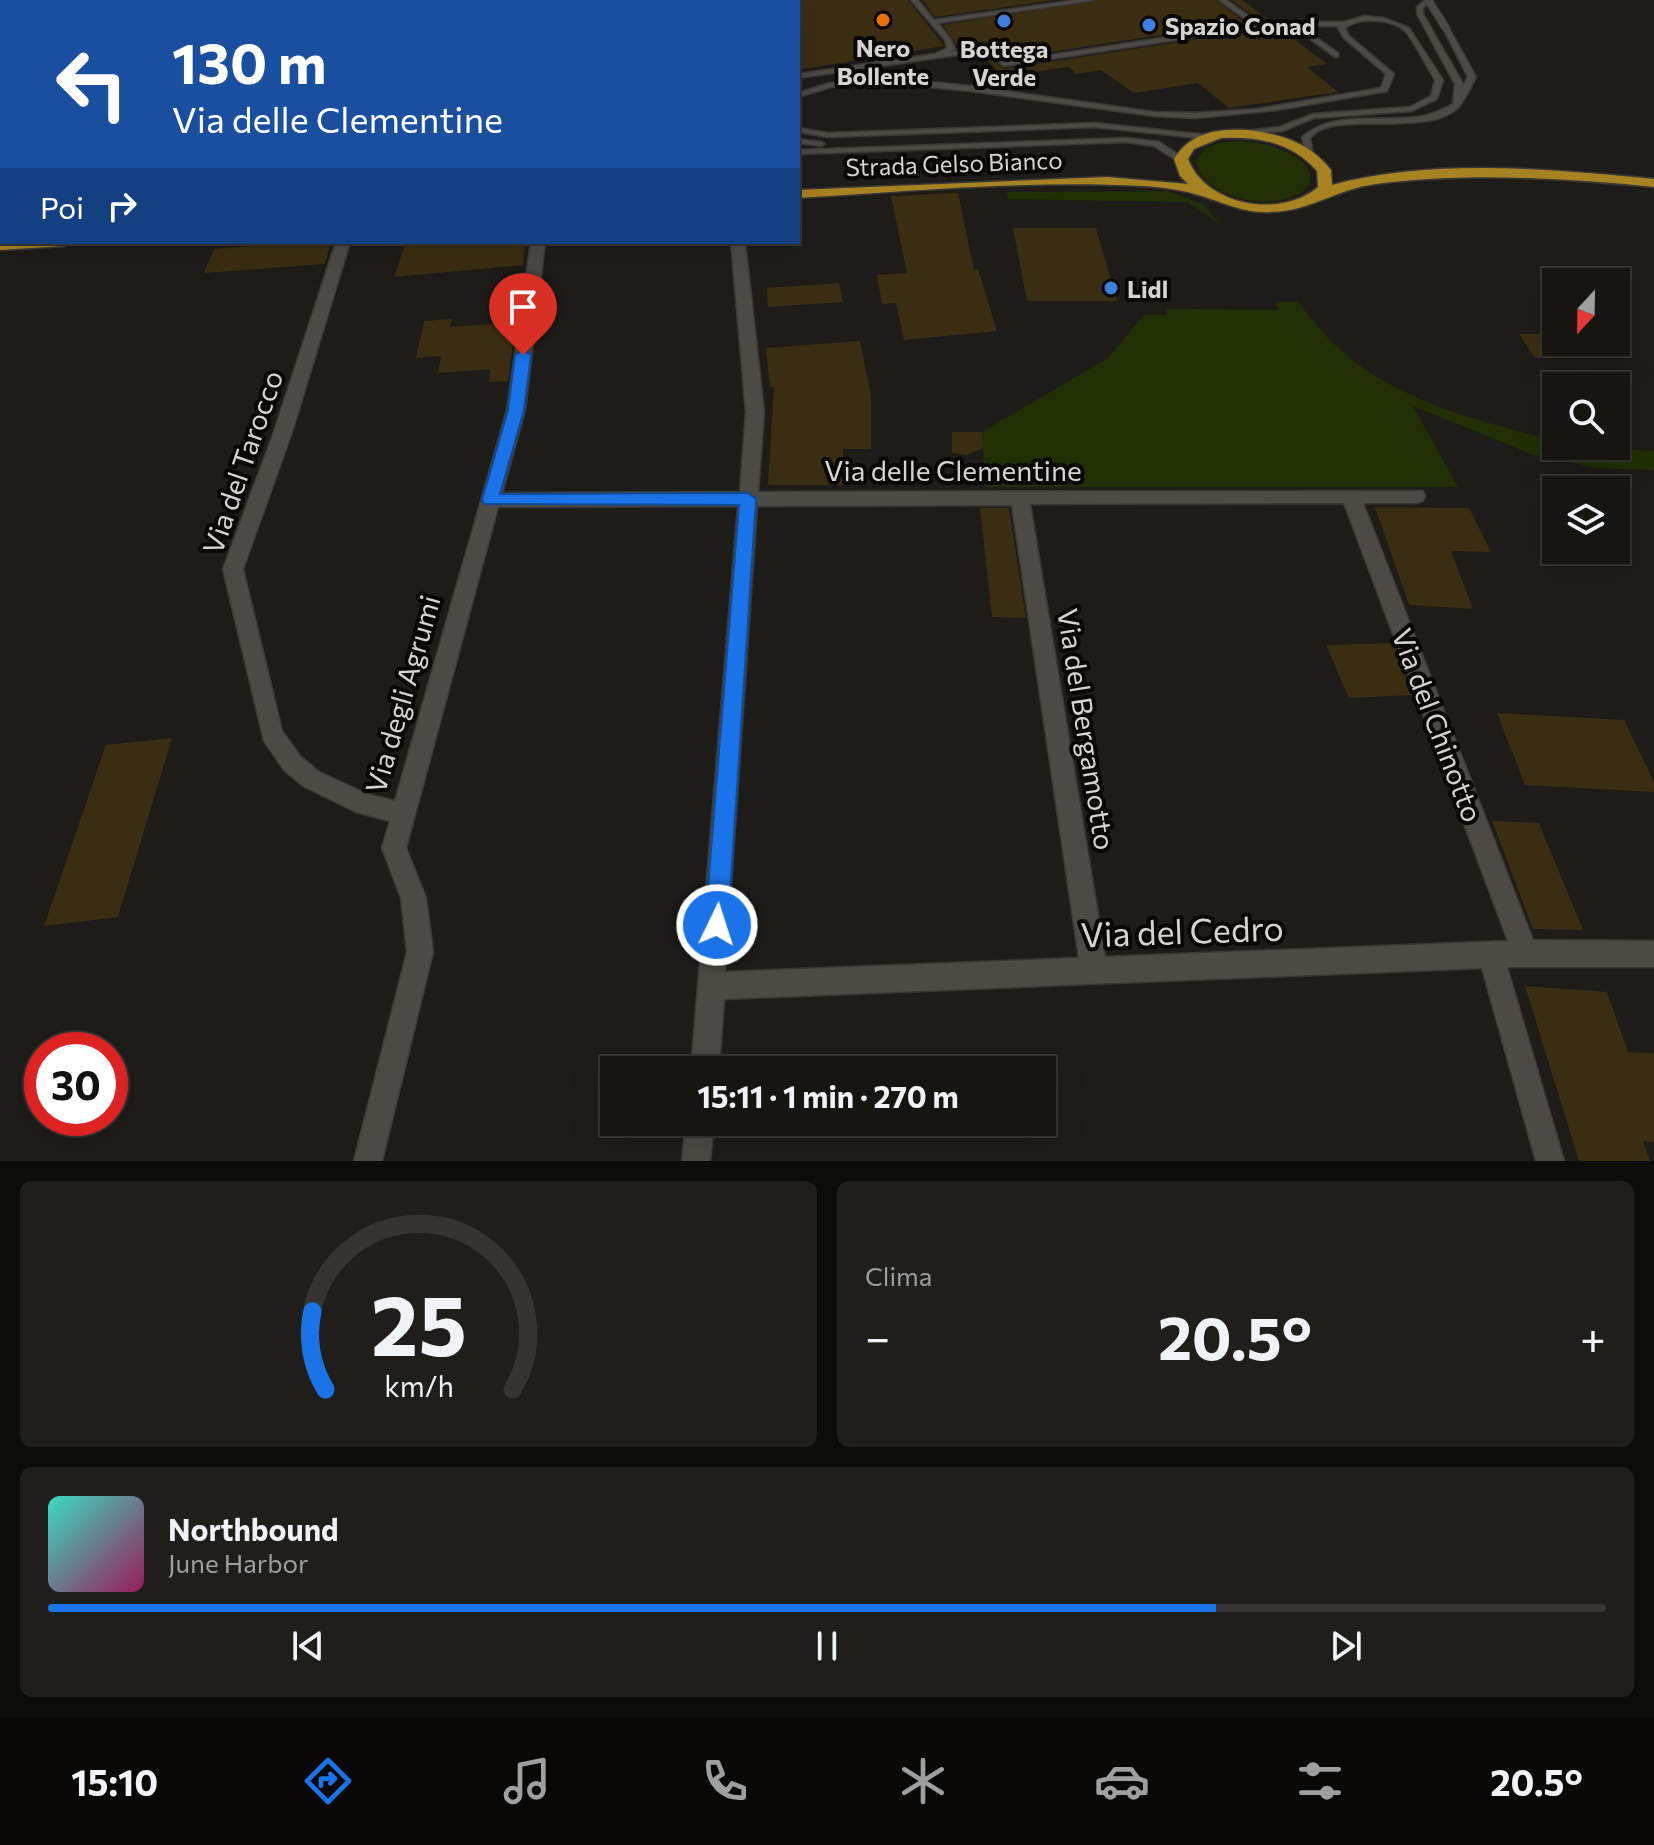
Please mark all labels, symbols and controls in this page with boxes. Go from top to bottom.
marker: Nero Bollente [874,11,892,29]
place label: Spazio Conad [1165,11,1316,40]
marker: Bottega Verde [995,12,1013,30]
marker: Spazio Conad [1140,16,1158,34]
text: 130 m [172,27,327,96]
icon: left [40,32,144,136]
place label: Nero Bollente [837,33,929,90]
place label: Bottega Verde [960,34,1048,91]
text: Via delle Clementine [172,96,503,140]
street label: Strada Gelso Bianco [845,145,1063,181]
icon: right [100,184,144,228]
text: Poi [40,188,84,225]
north arrow [1542,268,1630,356]
map controls [1542,268,1630,564]
pin [489,273,557,355]
place label: Lidl [1127,274,1168,303]
marker: Lidl [1102,279,1120,297]
icon: arrive [501,285,545,329]
street label: Via del Tarocco [195,366,289,558]
button: search [1542,372,1630,460]
street label: Via delle Clementine [824,453,1082,487]
button: layers [1542,476,1630,564]
street label: Via degli Agrumi [357,591,447,797]
street label: Via del Bergamotto [1051,606,1123,852]
street label: Via del Chinotto [1386,624,1490,826]
position arrow [675,883,759,967]
street label: Via del Cedro [1080,905,1284,955]
speed limit sign: 30 [24,1032,128,1136]
text: 15:11 · 1 min · 270 m [697,1077,959,1114]
text: Clima [865,1260,932,1291]
text: 25 [371,1271,466,1373]
text: 20.5° [1158,1299,1312,1372]
text: − [865,1309,890,1363]
text: + [1580,1309,1606,1363]
text: km/h [384,1368,453,1403]
text: Northbound [168,1510,339,1547]
text: June Harbor [168,1547,308,1578]
icon: previous [286,1624,330,1668]
icon: pause [805,1624,849,1668]
icon: next [1324,1624,1368,1668]
icon: directions [300,1753,356,1809]
icon: music [499,1753,555,1809]
icon: phone [697,1753,753,1809]
icon: climate [895,1753,951,1809]
icon: car [1094,1753,1150,1809]
icon: filters [1292,1753,1348,1809]
text: 15:10 [71,1759,158,1803]
text: 20.5° [1490,1759,1583,1803]

